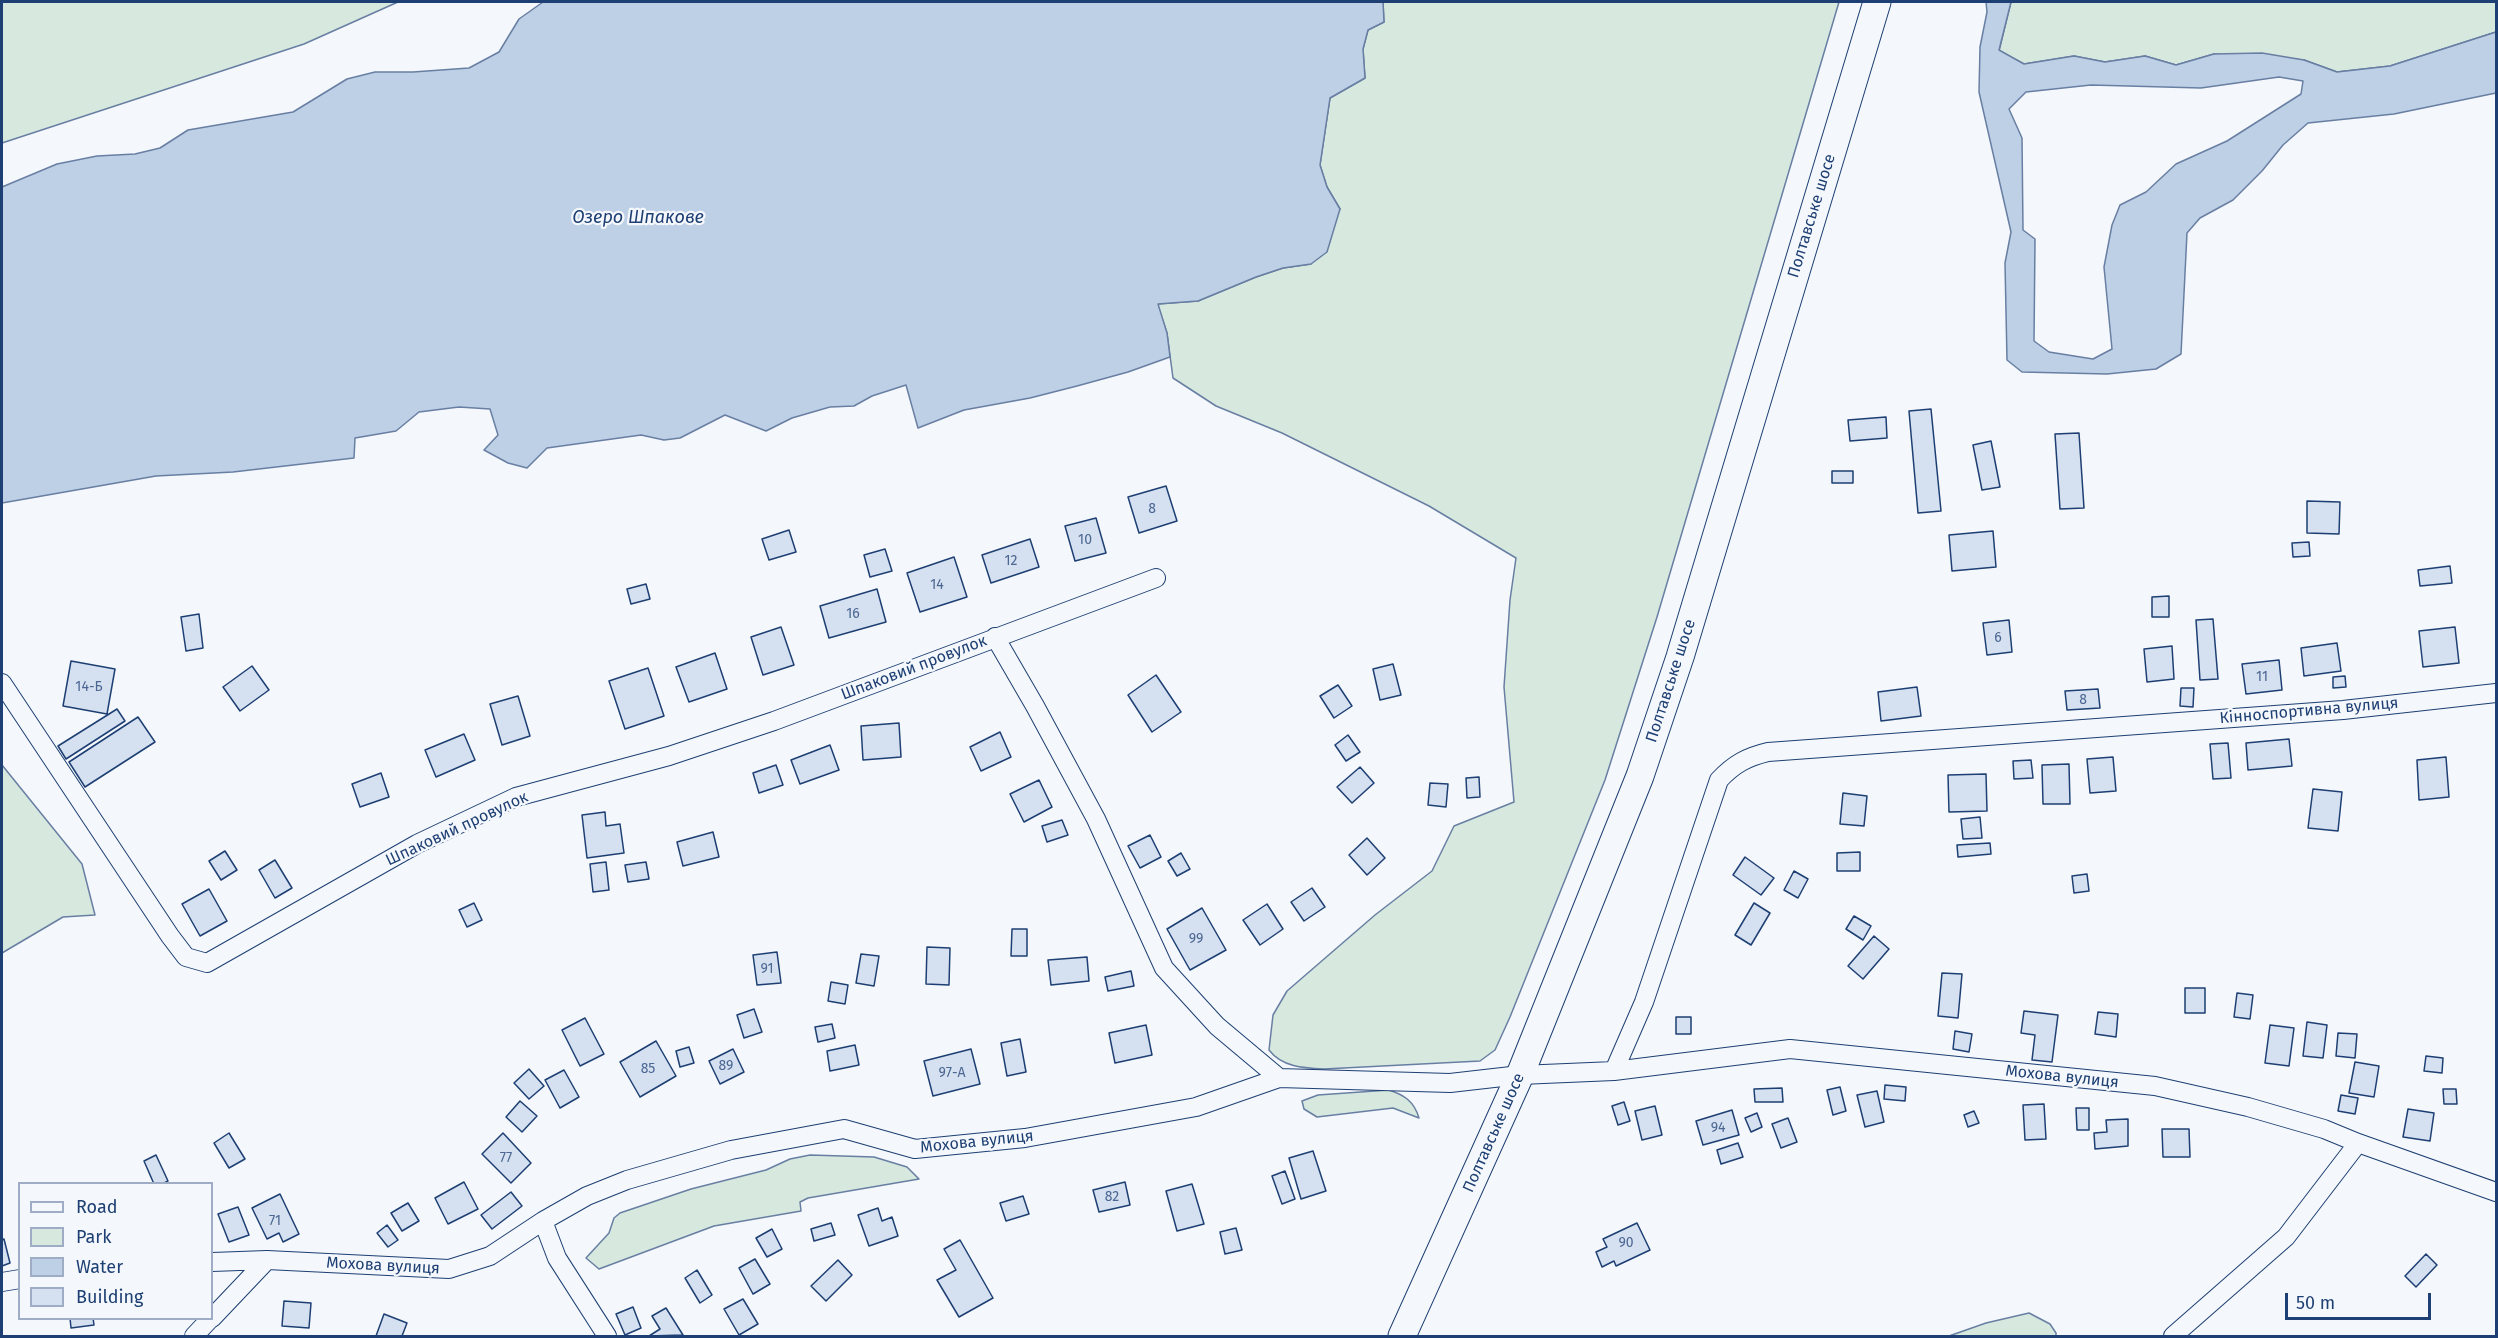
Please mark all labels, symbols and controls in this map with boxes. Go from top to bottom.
street label: Полтавське шосе [1784,152,1840,280]
water label: Озеро Шпакове [572,207,704,229]
house number: 8 [1148,501,1156,517]
house number: 10 [1078,532,1092,548]
house number: 12 [1005,553,1017,569]
house number: 14 [930,577,944,593]
house number: 16 [846,606,860,622]
street label: Полтавське шосе [1642,617,1700,745]
house number: 6 [1994,630,2002,646]
street label: Шпаковий провулок [838,631,990,705]
house number: 11 [2256,669,2268,685]
house number: 14-Б [75,679,103,695]
house number: 8 [2079,692,2087,708]
street label: Кінноспортивна вулиця [2219,694,2399,728]
street label: Шпаковий провулок [383,788,531,870]
house number: 99 [1189,931,1203,947]
house number: 91 [760,961,774,977]
house number: 89 [719,1058,733,1074]
house number: 85 [641,1061,655,1077]
street label: Мохова вулиця [2004,1061,2120,1093]
house number: 97-А [939,1065,965,1081]
street label: Полтавське шосе [1459,1070,1529,1196]
house number: 94 [1711,1120,1725,1136]
street label: Мохова вулиця [919,1126,1035,1158]
house number: 77 [500,1150,512,1166]
legend [18,1182,213,1320]
house number: 82 [1105,1189,1119,1205]
text: Road [76,1196,118,1218]
house number: 71 [269,1213,281,1229]
text: Park [76,1226,111,1248]
house number: 90 [1618,1235,1634,1251]
street label: Мохова вулиця [326,1253,440,1279]
text: Water [76,1256,123,1278]
scale bar [2288,1281,2434,1319]
text: Building [76,1286,143,1308]
text: 50 m [2296,1292,2335,1314]

